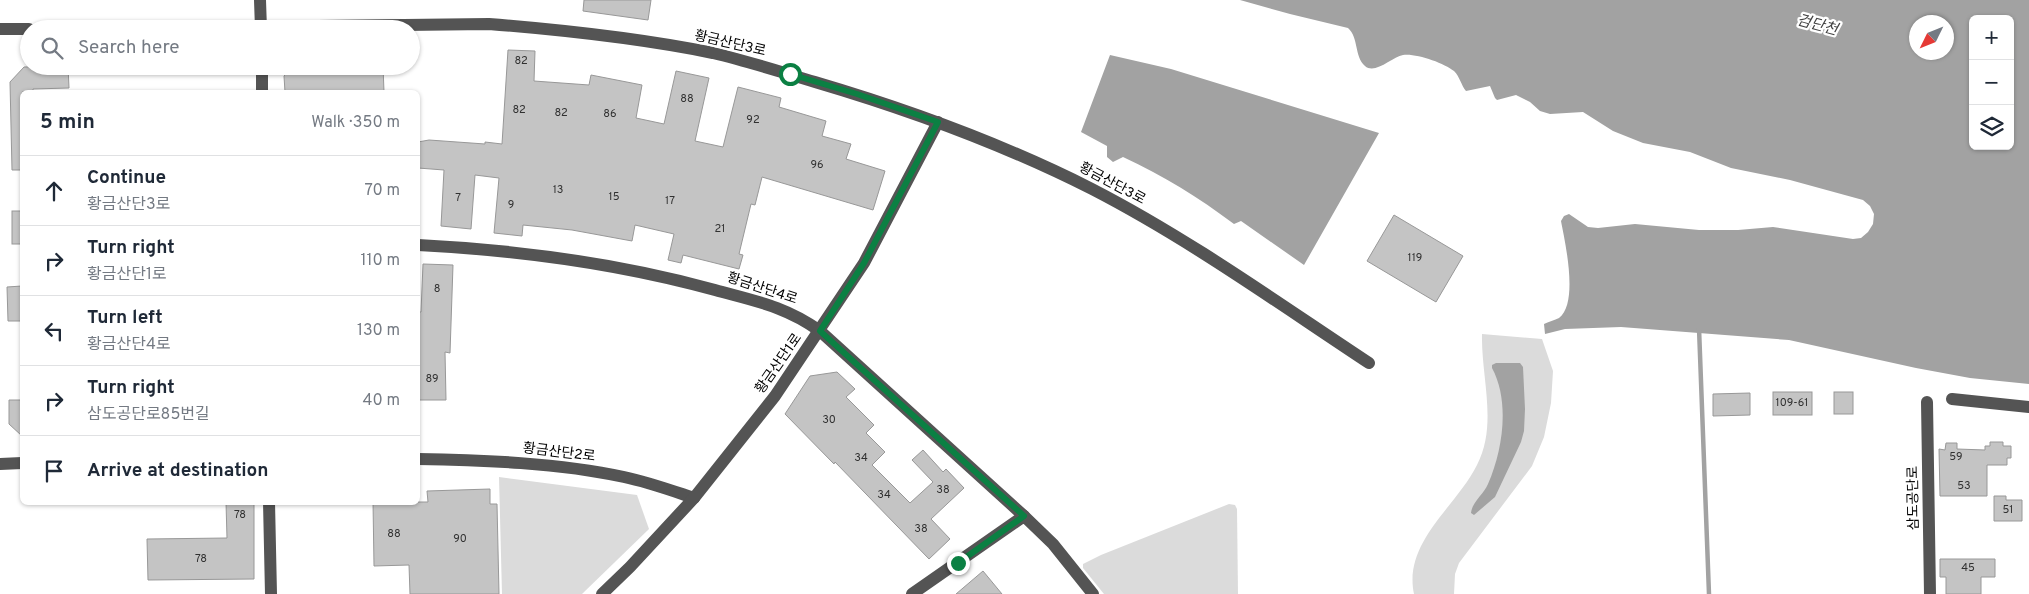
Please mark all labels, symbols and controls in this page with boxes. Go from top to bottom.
water label: 검단천 [1795,11,1842,41]
north arrow [1909,15,1954,60]
map controls [1969,15,2014,150]
button: + [1969,15,2014,60]
search box [20,20,420,75]
street label: 황금산단3로 [693,28,768,61]
icon: search [38,34,66,62]
text: Search here [78,36,180,60]
house number: 82 [514,54,528,68]
button: − [1969,60,2014,105]
route start [779,63,802,86]
house number: 88 [680,92,694,106]
house number: 82 [512,103,526,117]
button: layers [1969,105,2014,150]
house number: 82 [554,106,568,120]
house number: 86 [603,107,617,121]
text: 5 min [40,109,95,136]
text: Walk · 350 m [311,113,400,133]
house number: 92 [746,113,760,127]
house number: 96 [810,158,824,172]
street label: 황금산단3로 [1076,159,1148,209]
text: Continue [87,166,166,190]
icon: ahead [40,177,68,205]
text: 70 m [365,181,400,201]
house number: 13 [553,183,563,197]
house number: 15 [609,190,620,204]
house number: 7 [455,191,461,205]
house number: 17 [665,194,675,208]
text: 황금산단3로 [87,195,170,215]
house number: 9 [508,198,514,212]
house number: 21 [715,222,725,236]
text: Turn right [87,236,175,260]
icon: right [40,247,68,275]
text: 110 m [360,251,400,271]
house number: 119 [1408,251,1422,265]
text: 황금산단1로 [87,265,167,285]
street label: 황금산단4로 [725,270,799,308]
house number: 8 [434,282,440,296]
text: Turn left [87,306,163,330]
icon: left [40,317,68,345]
text: 130 m [357,321,400,341]
street label: 황금산단1로 [752,331,806,397]
text: 황금산단4로 [87,335,171,355]
house number: 89 [425,372,439,386]
text: Turn right [87,376,175,400]
icon: right [40,387,68,415]
text: 40 m [362,391,400,411]
house number: 109-61 [1776,396,1808,410]
text: 삼도공단로85번길 [87,405,210,425]
house number: 30 [822,413,836,427]
street label: 황금산단2로 [522,440,596,466]
house number: 59 [1949,450,1963,464]
house number: 34 [854,451,868,465]
icon: arrive [40,457,68,485]
text: Arrive at destination [87,459,268,483]
street label: 삼도공단로 [1905,466,1923,530]
house number: 53 [1957,479,1971,493]
house number: 38 [936,483,950,497]
house number: 34 [877,488,891,502]
house number: 51 [2003,503,2013,517]
house number: 78 [234,508,246,522]
house number: 38 [914,522,928,536]
house number: 88 [387,527,401,541]
house number: 90 [453,532,467,546]
house number: 78 [195,552,207,566]
route end [947,552,970,575]
house number: 45 [1961,561,1975,575]

